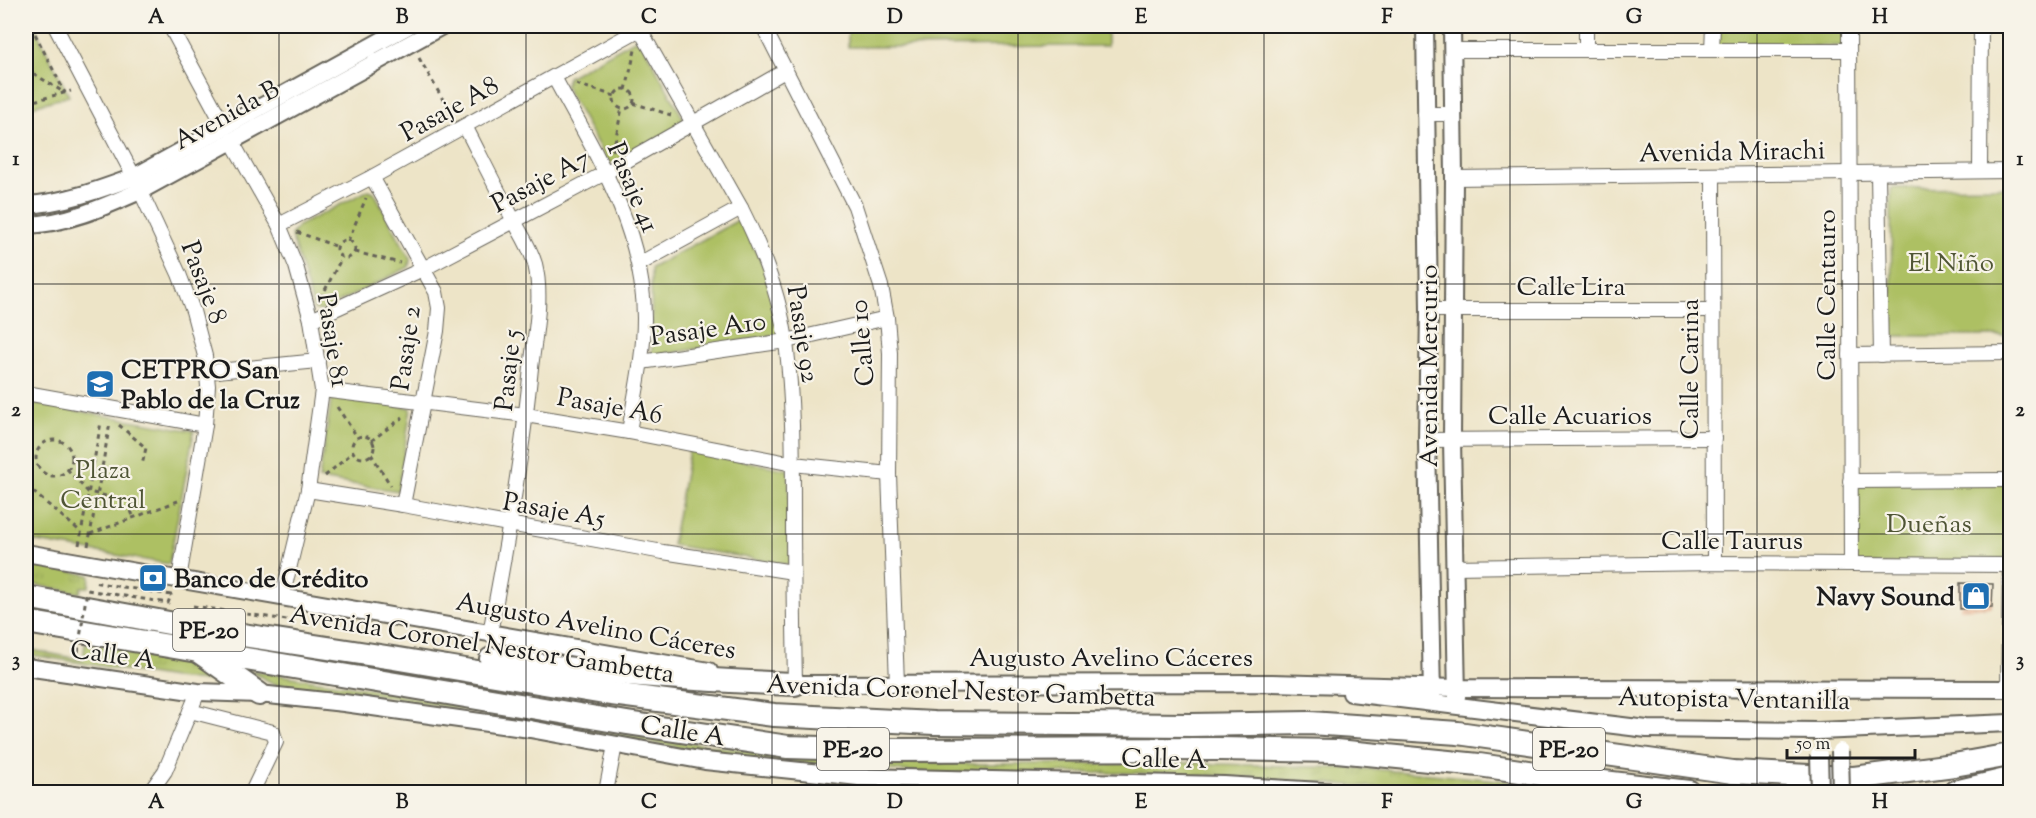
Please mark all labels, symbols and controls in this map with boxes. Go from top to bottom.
text: A [148,4,165,33]
text: B [396,4,409,33]
text: C [641,4,657,33]
text: D [887,4,903,33]
text: E [1135,4,1148,33]
text: F [1381,4,1393,33]
text: G [1626,4,1643,33]
text: H [1872,4,1888,33]
street label: Pasaje A8 [394,68,506,152]
street label: Avenida B [168,72,287,160]
street label: Avenida Mirachi [1639,133,1826,174]
street label: Pasaje 41 [596,137,667,239]
street label: Pasaje A7 [485,141,597,224]
text: 1 [13,146,20,175]
text: 1 [2017,146,2024,175]
street label: Calle Centauro [1810,209,1847,381]
street label: Pasaje 8 [170,236,235,330]
park label: El Niño [1908,246,1994,283]
street label: Avenida Mercurio [1412,265,1449,467]
street label: Calle Lira [1516,270,1626,307]
street label: Pasaje 92 [776,283,827,386]
street label: Pasaje 81 [306,291,357,390]
street label: Calle 10 [841,298,886,388]
street label: Calle Carina [1673,298,1710,440]
street label: Pasaje 2 [383,304,432,393]
street label: Pasaje A10 [648,304,769,357]
street label: Pasaje 5 [487,327,532,413]
place label: CETPRO San Pablo de la Cruz [121,353,300,420]
school or university icon: CETPRO San Pablo de la Cruz [84,368,116,400]
street label: Pasaje A6 [554,380,665,435]
text: 2 [11,397,21,426]
text: 2 [2015,397,2025,426]
street label: Calle Acuarios [1488,399,1652,436]
park label: Plaza Central [60,453,146,520]
street label: Pasaje A5 [500,484,608,539]
park label: Dueñas [1886,507,1972,544]
street label: Calle Taurus [1661,524,1803,561]
bank icon: Banco de Crédito [137,562,169,594]
place label: Banco de Crédito [174,562,369,599]
place label: Navy Sound [1816,580,1955,617]
shop icon: Navy Sound [1960,580,1992,612]
street label: Augusto Avelino Cáceres [453,585,739,670]
street label: Avenida Coronel Nestor Gambetta [286,597,677,694]
road number: PE-20 [173,609,245,651]
street label: Calle A [68,632,158,681]
street label: Augusto Avelino Cáceres [969,641,1253,678]
text: 3 [12,647,20,676]
text: 3 [2016,647,2024,676]
street label: Avenida Coronel Nestor Gambetta [766,667,1156,718]
street label: Autopista Ventanilla [1618,680,1850,721]
street label: Calle A [637,708,728,757]
scale bar [1787,722,1914,760]
road number: PE-20 [817,728,889,770]
road number: PE-20 [1533,728,1605,770]
text: 50 m [1795,732,1831,758]
street label: Calle A [1121,741,1207,780]
text: A [148,789,165,818]
text: B [396,789,409,818]
text: C [641,789,657,818]
text: D [887,789,903,818]
text: E [1135,789,1148,818]
text: F [1381,789,1393,818]
text: G [1626,789,1643,818]
text: H [1872,789,1888,818]

